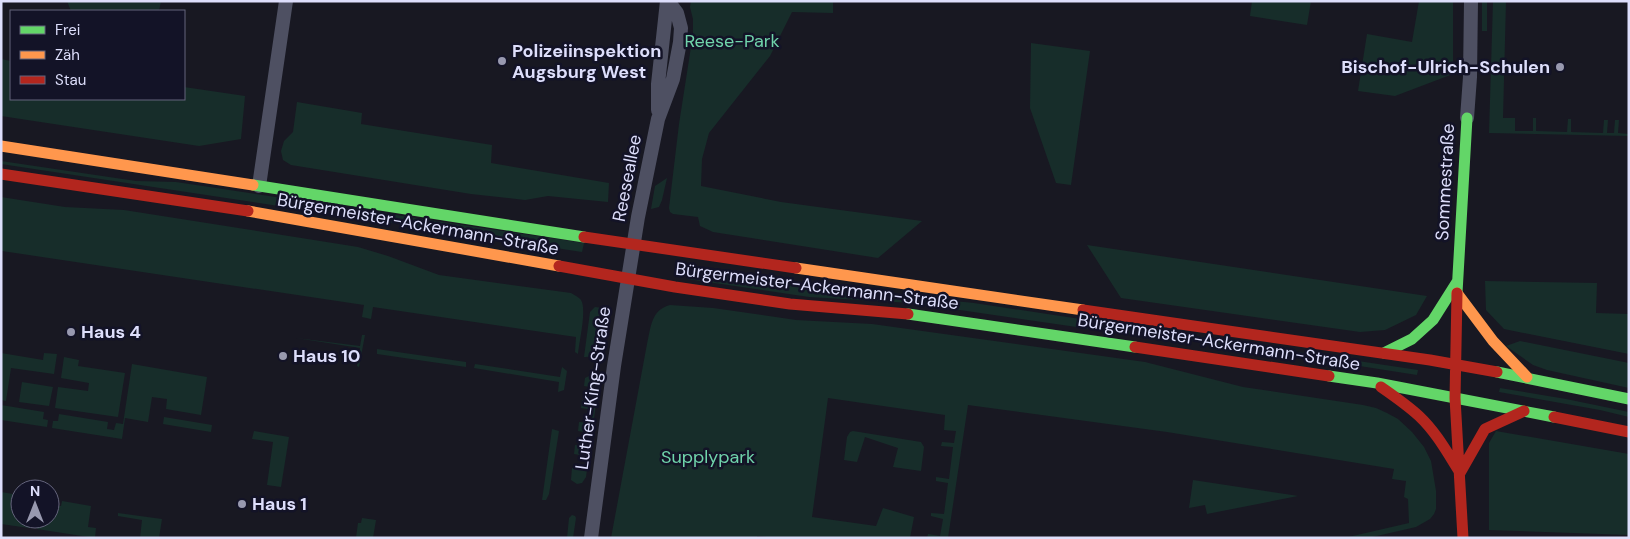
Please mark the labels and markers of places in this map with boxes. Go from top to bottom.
place label: Polizeiinspektion Augsburg West [512,39,661,84]
marker: Polizeiinspektion Augsburg West [496,55,508,67]
place label: Bischof-Ulrich-Schulen [1341,55,1550,79]
marker: Bischof-Ulrich-Schulen [1554,61,1566,73]
place label: Haus 4 [81,320,141,344]
marker: Haus 4 [65,326,77,338]
place label: Haus 10 [293,344,361,368]
marker: Haus 10 [277,350,289,362]
place label: Haus 1 [252,492,307,516]
marker: Haus 1 [236,498,248,510]

